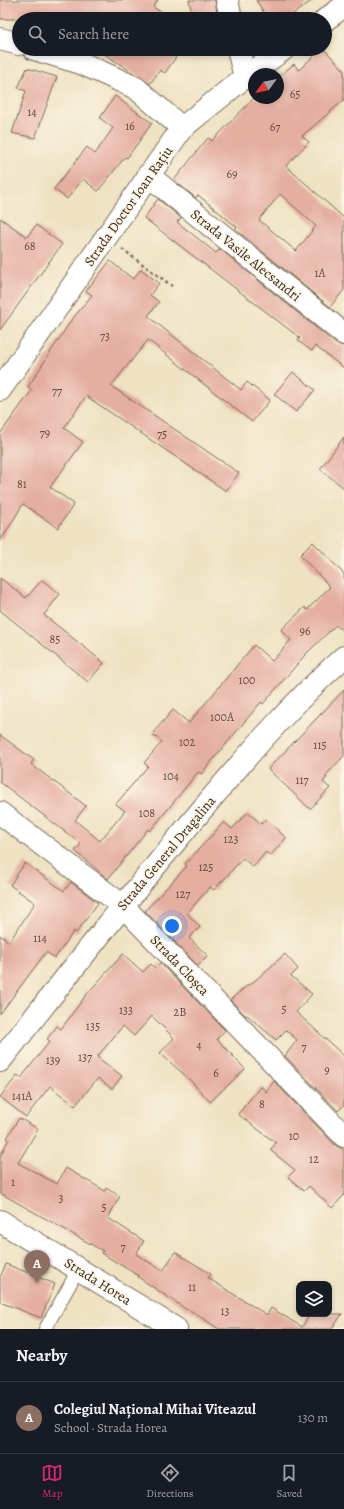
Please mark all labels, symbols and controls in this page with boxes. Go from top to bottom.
search box [12,12,332,56]
icon: search [26,23,48,45]
text: Search here [58,24,129,44]
north arrow [248,68,284,104]
house number: 65 [290,86,300,102]
house number: 14 [27,104,37,120]
house number: 16 [125,118,135,134]
house number: 67 [270,119,281,135]
street label: Strada Doctor Ioan Rațiu [80,142,177,270]
house number: 69 [226,166,238,182]
street label: Strada Vasile Alecsandri [187,205,305,306]
house number: 68 [24,238,36,254]
house number: 1A [314,265,327,281]
house number: 73 [100,328,110,344]
house number: 77 [52,383,63,399]
house number: 79 [40,425,50,441]
house number: 75 [157,426,167,442]
house number: 81 [17,476,27,492]
house number: 96 [299,623,311,639]
house number: 85 [50,631,60,647]
house number: 100 [239,672,255,688]
house number: 100A [210,709,235,725]
house number: 102 [179,734,195,750]
house number: 115 [313,737,327,753]
house number: 104 [163,768,180,784]
house number: 117 [295,772,310,788]
street label: Strada General Dragalina [113,792,220,915]
house number: 108 [139,805,155,821]
house number: 123 [224,831,238,847]
house number: 125 [199,859,213,875]
house number: 127 [176,886,191,902]
your location [162,916,182,936]
house number: 114 [33,930,47,946]
street label: Strada Cloșca [146,931,214,1000]
house number: 5 [281,1001,287,1017]
house number: 133 [119,1002,133,1018]
house number: 2B [174,1004,186,1020]
house number: 135 [86,1018,100,1034]
house number: 4 [196,1037,202,1053]
house number: 7 [301,1039,307,1055]
house number: 137 [78,1049,93,1065]
house number: 139 [46,1052,60,1068]
house number: 9 [324,1062,330,1078]
house number: 6 [213,1065,219,1081]
house number: 141A [12,1088,33,1104]
house number: 8 [259,1096,265,1112]
house number: 10 [289,1128,299,1144]
house number: 12 [309,1151,319,1167]
house number: 1 [11,1174,15,1190]
house number: 3 [59,1190,64,1206]
house number: 5 [101,1199,107,1215]
house number: 7 [120,1239,126,1255]
pin: A [24,1250,50,1283]
street label: Strada Horea [61,1253,135,1310]
house number: 11 [188,1279,196,1295]
map controls [296,1281,332,1317]
button: layers [296,1281,332,1317]
house number: 13 [220,1303,230,1319]
text: Nearby [16,1344,67,1367]
text: Colegiul Național Mihai Viteazul [54,1399,256,1419]
text: A [25,1409,33,1426]
text: 130 m [298,1409,328,1426]
text: School · Strada Horea [54,1419,167,1436]
tab: Map [41,1462,63,1501]
tab: Directions [146,1462,194,1501]
tab: Saved [276,1462,303,1501]

